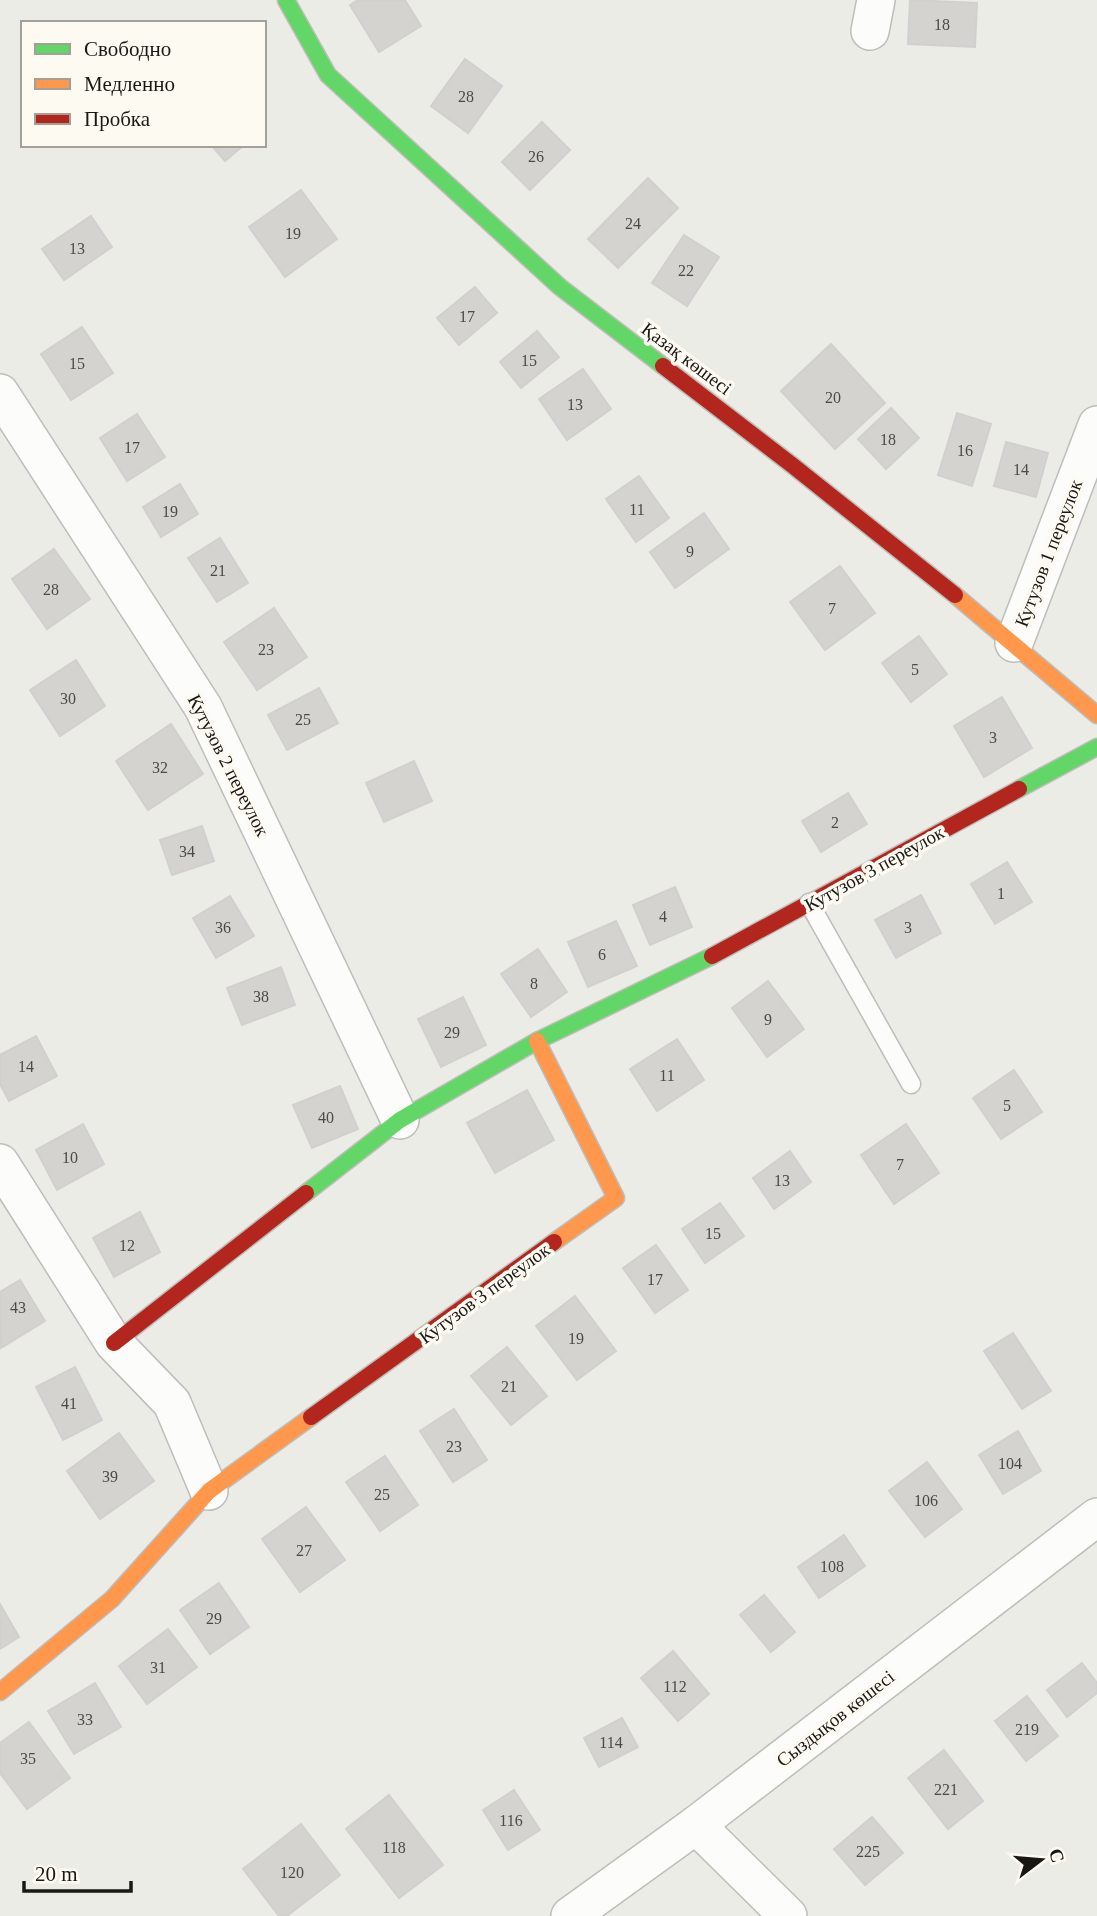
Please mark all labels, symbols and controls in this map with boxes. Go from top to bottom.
house number: 18 [934,16,950,33]
legend [21,21,266,147]
text: Свободно [84,37,171,61]
text: Медленно [84,72,175,96]
house number: 28 [458,88,474,105]
text: Пробка [84,107,151,131]
house number: 26 [528,148,544,165]
house number: 24 [625,215,641,232]
house number: 19 [285,225,301,242]
house number: 13 [69,240,85,257]
house number: 22 [678,262,694,279]
house number: 17 [459,308,475,325]
street label: Қазақ көшесі [638,318,736,399]
house number: 15 [521,352,537,369]
house number: 15 [69,355,85,372]
house number: 20 [825,389,841,406]
house number: 13 [567,396,583,413]
house number: 18 [880,431,896,448]
house number: 17 [124,439,140,456]
house number: 16 [957,442,973,459]
house number: 14 [1013,461,1029,478]
street label: Кутузов 1 переулок [1011,476,1087,630]
house number: 11 [629,501,645,518]
house number: 19 [162,503,178,520]
house number: 9 [686,543,694,560]
house number: 21 [210,562,226,579]
house number: 28 [43,581,59,598]
house number: 7 [828,600,836,617]
house number: 23 [258,641,274,658]
house number: 5 [911,661,919,678]
house number: 30 [60,690,76,707]
street label: Кутузов 2 переулок [184,691,274,840]
house number: 25 [295,711,311,728]
house number: 3 [989,729,997,746]
house number: 32 [152,759,168,776]
house number: 2 [831,814,839,831]
street label: Кутузов 3 переулок [801,821,948,915]
house number: 34 [179,843,195,860]
house number: 1 [997,885,1005,902]
house number: 4 [659,908,667,925]
house number: 36 [215,919,231,936]
house number: 3 [904,919,912,936]
house number: 6 [598,946,606,963]
house number: 8 [530,975,538,992]
house number: 38 [253,988,269,1005]
house number: 9 [764,1011,772,1028]
house number: 29 [444,1024,460,1041]
house number: 14 [18,1058,34,1075]
house number: 11 [659,1067,675,1084]
house number: 5 [1003,1097,1011,1114]
house number: 40 [318,1109,334,1126]
house number: 10 [62,1149,78,1166]
house number: 7 [896,1156,904,1173]
house number: 13 [774,1172,790,1189]
house number: 15 [705,1225,721,1242]
house number: 12 [119,1237,135,1254]
street label: Кутузов 3 переулок [415,1239,554,1348]
house number: 17 [647,1271,663,1288]
house number: 43 [10,1299,26,1316]
house number: 19 [568,1330,584,1347]
house number: 21 [501,1378,517,1395]
house number: 41 [61,1395,77,1412]
house number: 23 [446,1438,462,1455]
house number: 104 [998,1455,1022,1472]
house number: 39 [102,1468,118,1485]
house number: 25 [374,1486,390,1503]
house number: 106 [914,1492,938,1509]
house number: 27 [296,1542,312,1559]
house number: 108 [820,1558,844,1575]
house number: 29 [206,1610,222,1627]
house number: 31 [150,1659,166,1676]
street label: Сыздықов көшесі [772,1666,898,1771]
house number: 112 [663,1678,687,1695]
house number: 33 [77,1711,93,1728]
house number: 219 [1015,1721,1039,1738]
house number: 114 [599,1734,623,1751]
house number: 35 [20,1750,36,1767]
house number: 221 [934,1781,958,1798]
house number: 116 [499,1812,523,1829]
north arrow [1006,1825,1076,1895]
house number: 118 [382,1839,406,1856]
house number: 225 [856,1843,880,1860]
text: С [1045,1846,1069,1865]
scale bar [24,1850,131,1894]
text: 20 m [35,1862,78,1886]
house number: 120 [280,1864,304,1881]

